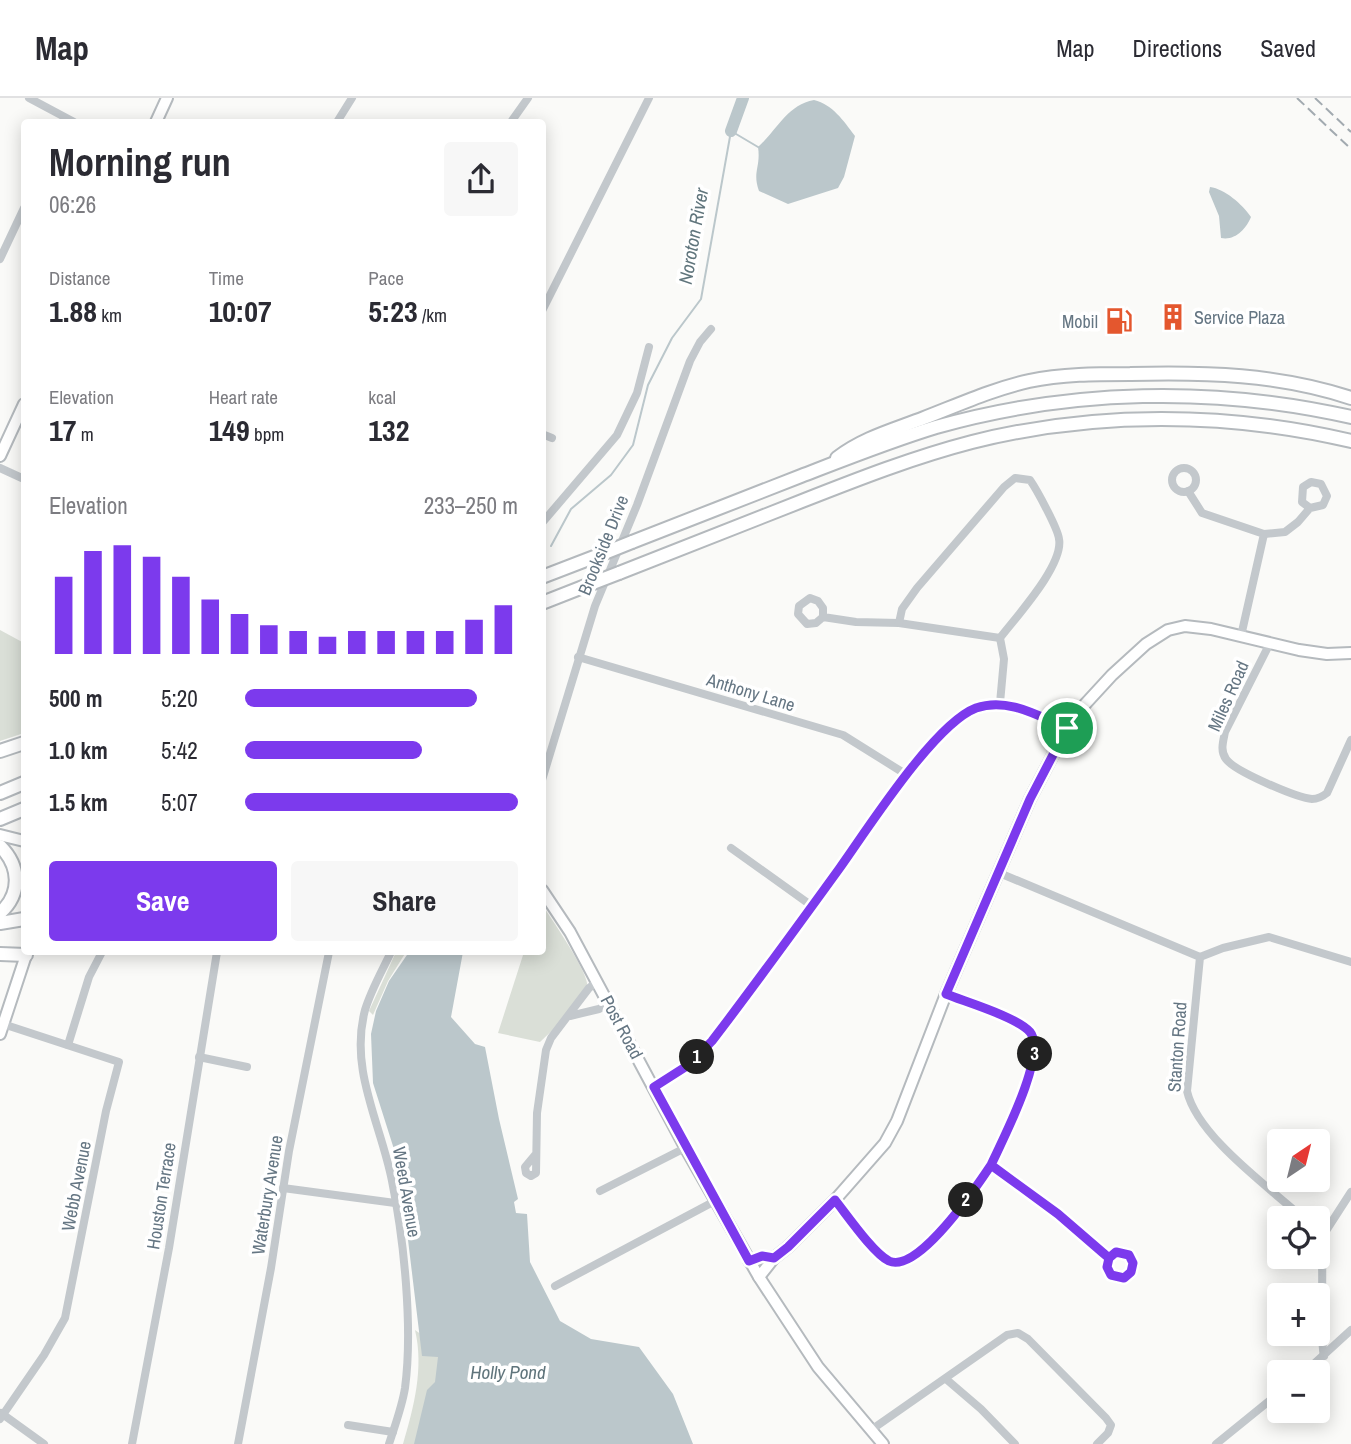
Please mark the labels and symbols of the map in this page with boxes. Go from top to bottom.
water label: Noroton River [672,185,714,286]
building icon: Service Plaza [1158,302,1188,332]
place label: Service Plaza [1194,305,1285,330]
fuel station icon: Mobil [1104,306,1134,336]
place label: Mobil [1062,309,1098,334]
street label: Brookside Drive [572,491,634,599]
street label: Miles Road [1201,657,1255,735]
street label: Anthony Lane [703,666,798,717]
pin [1037,698,1097,758]
street label: Post Road [595,991,649,1063]
street label: Stanton Road [1161,1001,1193,1093]
pin: 3 [1018,1037,1052,1072]
pin: 1 [680,1040,714,1074]
north arrow [1267,1129,1330,1192]
street label: Waterbury Avenue [245,1133,289,1257]
street label: Webb Avenue [55,1139,97,1233]
street label: Houston Terrace [140,1141,182,1251]
street label: Weed Avenue [387,1145,427,1239]
pin: 2 [948,1182,984,1218]
water label: Holly Pond [470,1359,546,1385]

